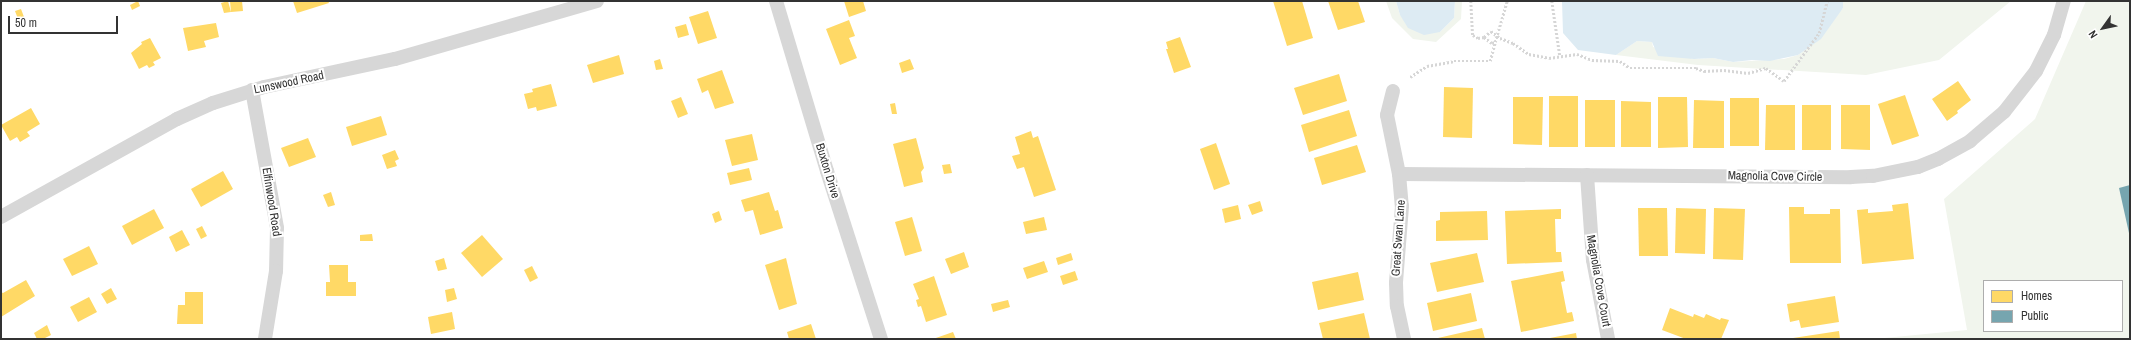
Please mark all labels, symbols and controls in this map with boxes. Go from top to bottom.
scale bar [10,8,120,34]
north arrow [2083,8,2123,48]
text: 50 m [15,15,37,31]
text: N [2085,28,2101,41]
street label: Lunswood Road [253,69,325,97]
street label: Buxton Drive [812,142,842,200]
street label: Elfinwood Road [258,167,284,237]
street label: Magnolia Cove Circle [1728,169,1822,185]
street label: Great Swan Lane [1389,199,1409,277]
street label: Magnolia Cove Court [1583,234,1613,328]
legend [1983,280,2123,332]
text: Homes [2021,288,2052,304]
text: Public [2021,308,2048,324]

